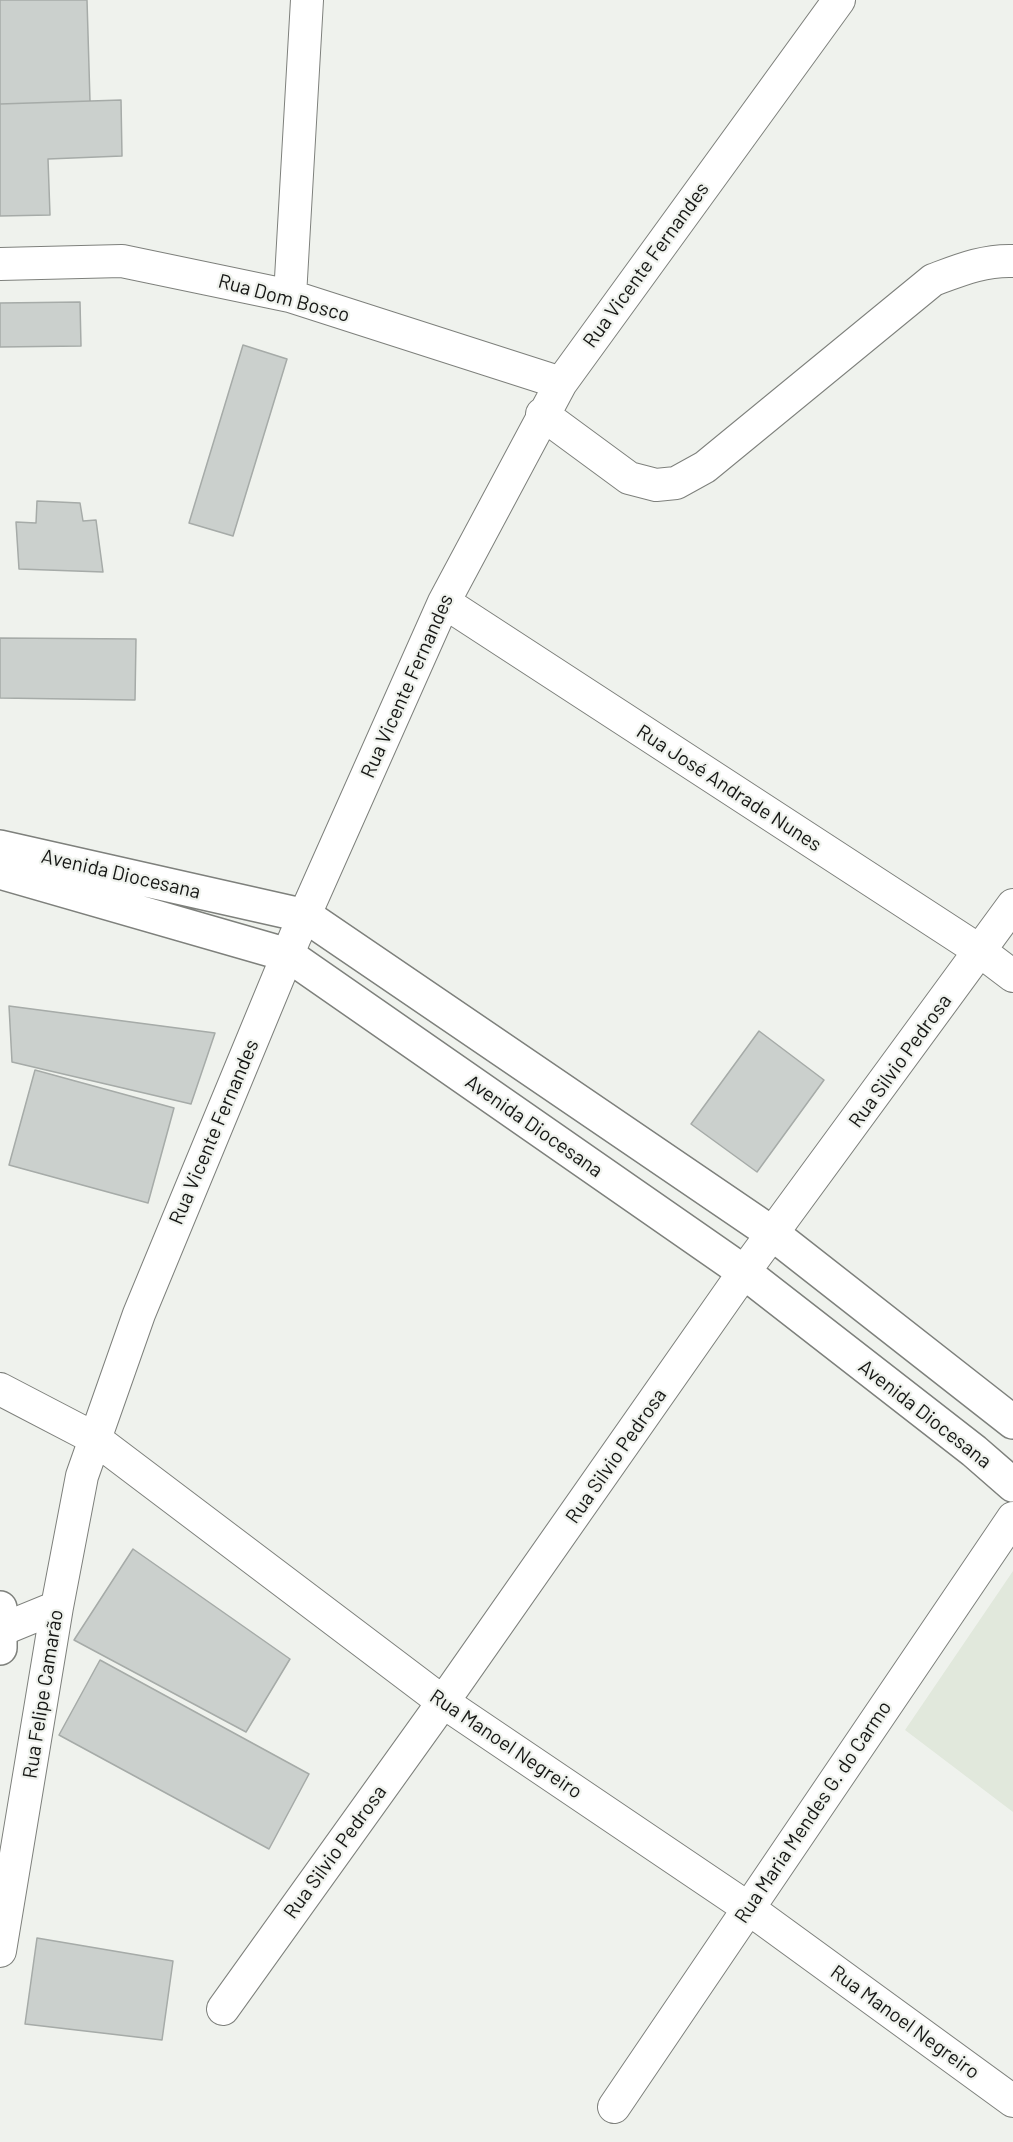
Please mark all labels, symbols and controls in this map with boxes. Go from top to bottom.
street label: Rua Vicente Fernandes [578,178,714,352]
street label: Rua Dom Bosco [216,269,352,327]
street label: Rua Vicente Fernandes [356,590,458,782]
street label: Rua José Andrade Nunes [632,719,826,857]
street label: Avenida Diocesana [39,844,203,904]
street label: Rua Silvio Pedrosa [844,990,956,1132]
street label: Rua Vicente Fernandes [164,1036,264,1228]
street label: Avenida Diocesana [461,1070,607,1182]
street label: Avenida Diocesana [854,1355,996,1473]
street label: Rua Silvio Pedrosa [561,1384,671,1528]
street label: Rua Felipe Camarão [18,1608,68,1780]
street label: Rua Manoel Negreiro [425,1684,587,1804]
street label: Rua Maria Mendes G. do Carmo [729,1696,897,1928]
street label: Rua Silvio Pedrosa [279,1781,391,1923]
street label: Rua Manoel Negreiro [826,1960,984,2084]

